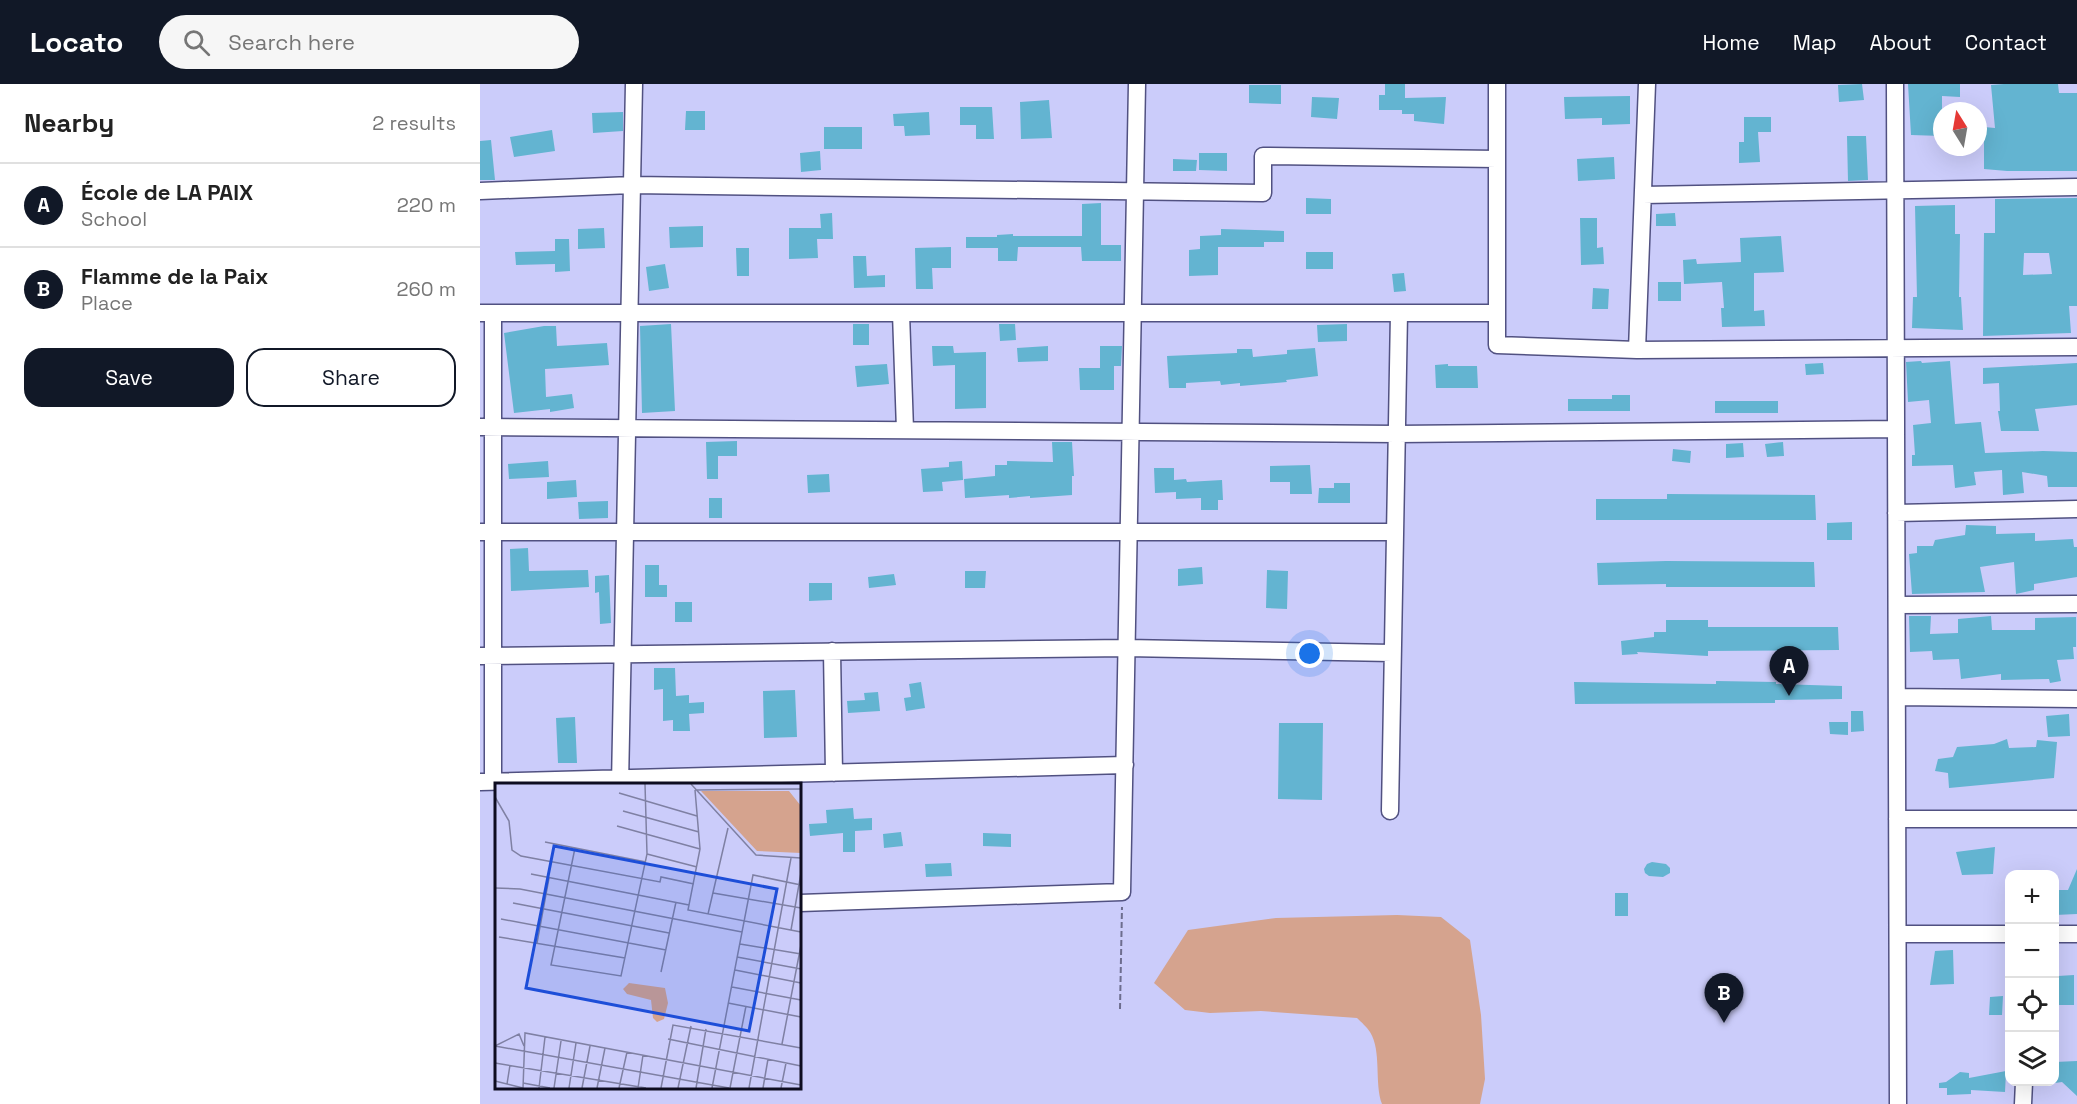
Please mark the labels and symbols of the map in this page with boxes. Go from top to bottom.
north arrow [1933,102,1987,156]
your location [1295,639,1324,668]
pin: A [1770,646,1808,696]
inset map [495,783,801,1089]
pin: B [1704,974,1744,1023]

